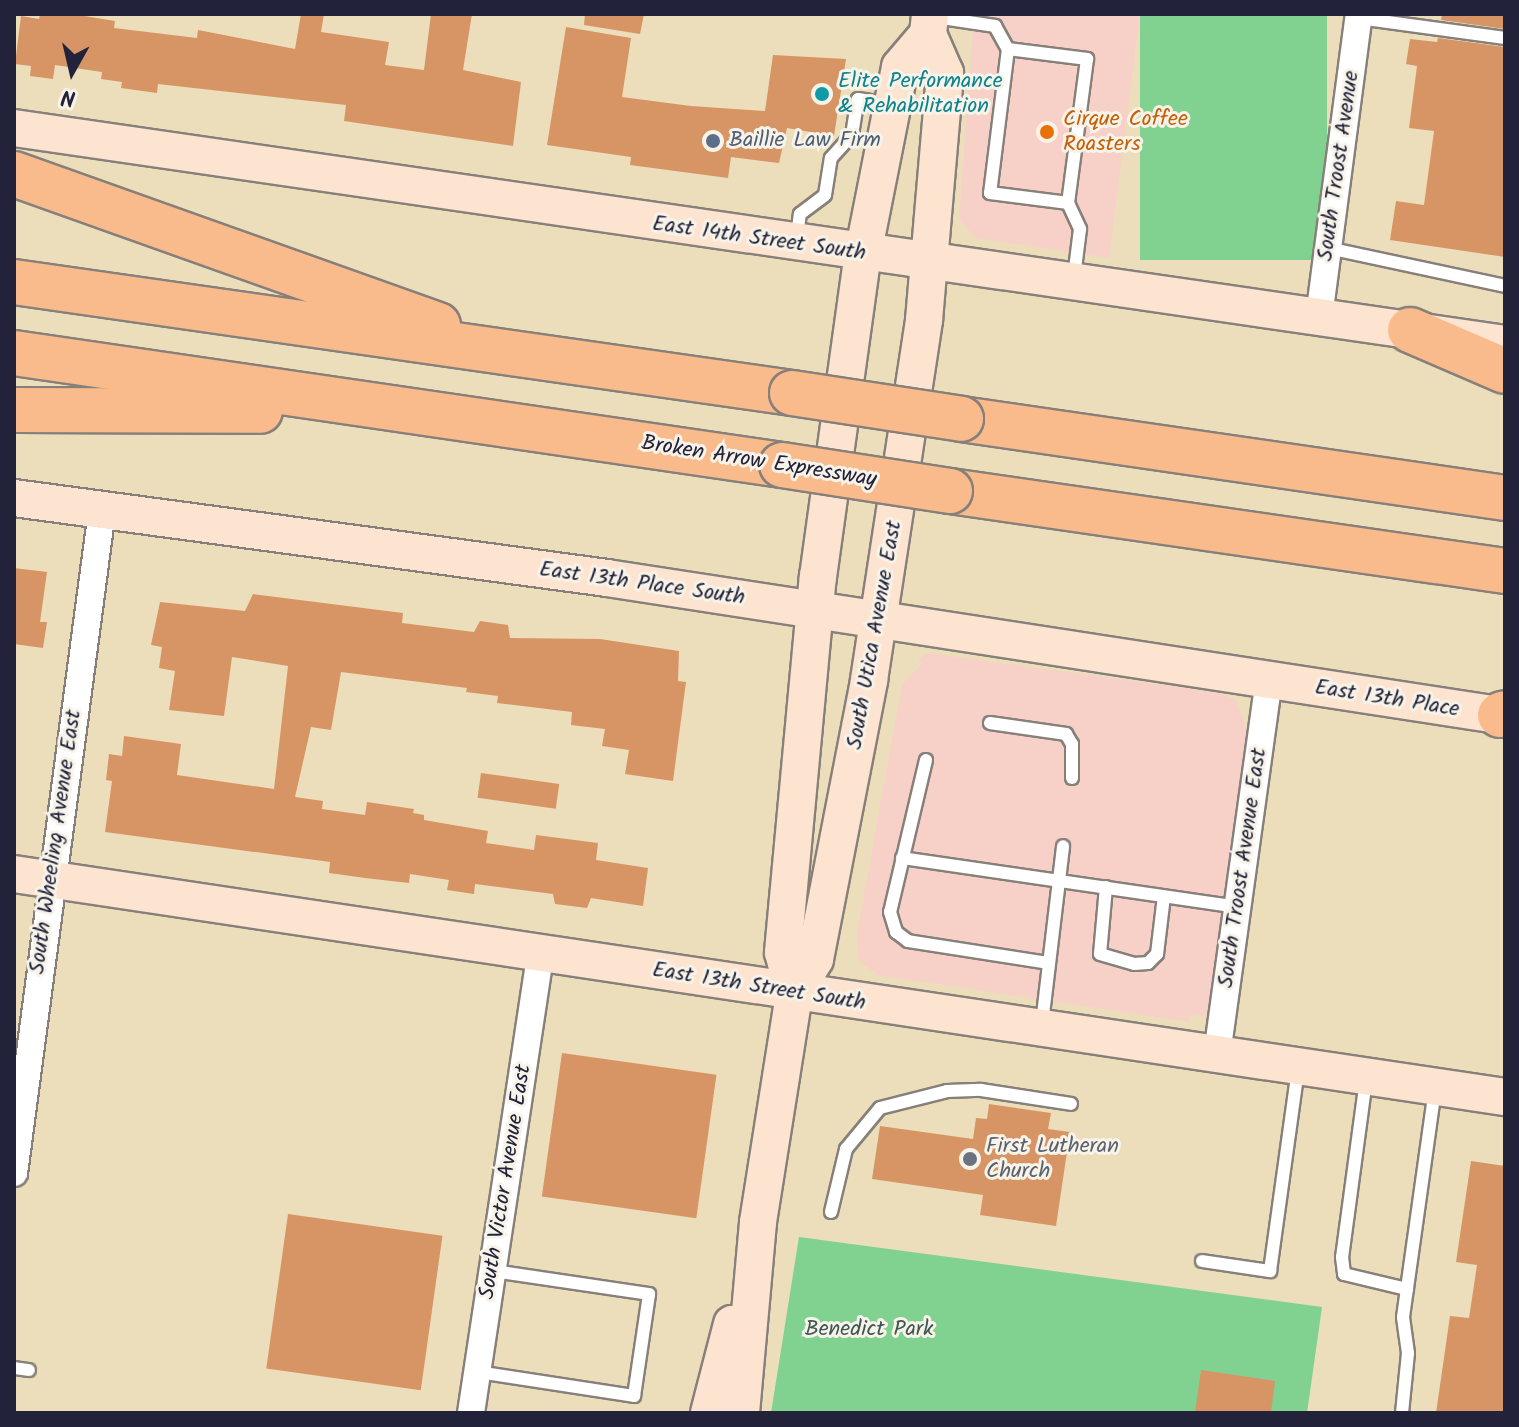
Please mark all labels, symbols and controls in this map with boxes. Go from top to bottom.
north arrow [32,32,112,112]
place label: Elite Performance & Rehabilitation [838,68,1003,120]
street label: South Troost Avenue [1313,69,1365,263]
text: N [59,78,78,115]
marker: Elite Performance & Rehabilitation [813,85,831,103]
place label: Cirque Coffee Roasters [1063,106,1188,158]
marker: Cirque Coffee Roasters [1038,123,1056,141]
place label: Baillie Law Firm [729,128,881,154]
marker: Baillie Law Firm [704,132,722,150]
street label: East 14th Street South [651,211,867,267]
street label: Broken Arrow Expressway [640,430,878,494]
street label: South Utica Avenue East [842,519,908,751]
street label: East 13th Place South [538,557,746,611]
street label: East 13th Place [1313,675,1461,723]
street label: South Wheeling Avenue East [24,708,88,976]
street label: South Troost Avenue East [1213,746,1273,990]
street label: East 13th Street South [650,957,868,1017]
street label: South Victor Avenue East [474,1063,538,1301]
place label: First Lutheran Church [986,1133,1119,1184]
marker: First Lutheran Church [961,1150,979,1168]
park label: Benedict Park [805,1317,933,1343]

